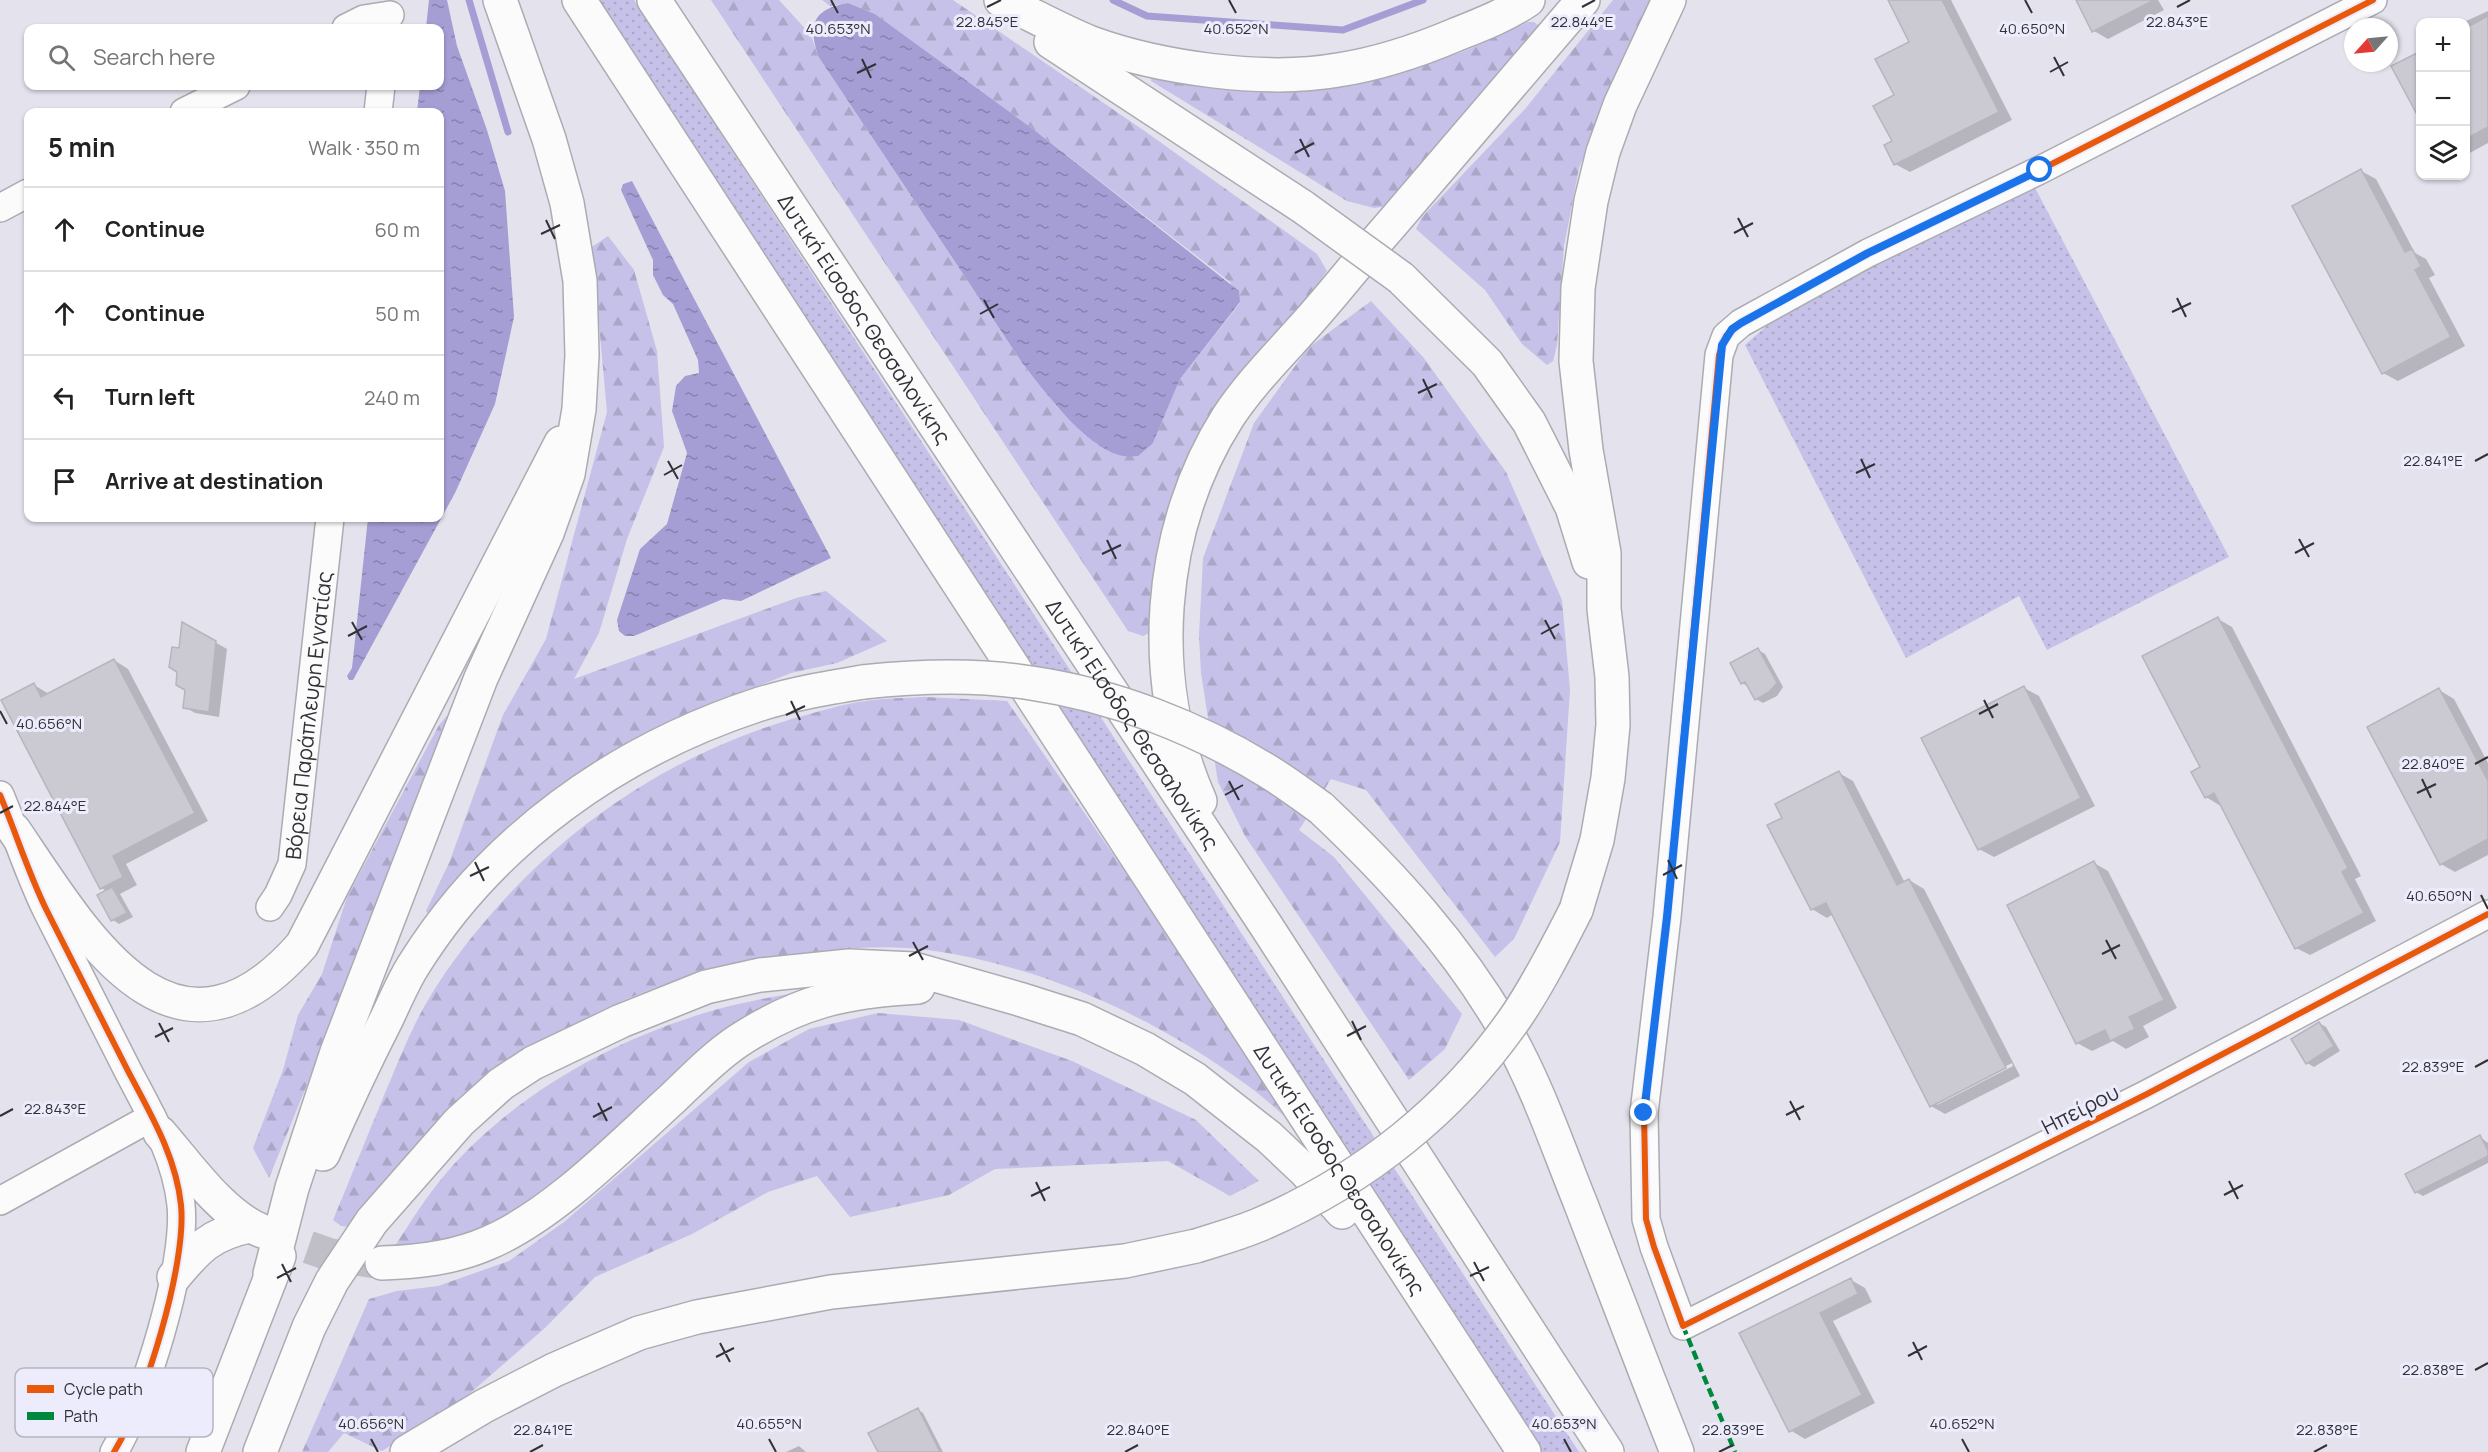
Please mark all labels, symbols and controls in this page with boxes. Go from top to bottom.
text: 22.845°E [956,11,1018,32]
text: 22.844°E [1551,11,1613,32]
text: 22.843°E [2146,11,2208,32]
text: 40.653°N [805,18,871,39]
text: 40.652°N [1204,18,1268,39]
text: 40.650°N [1999,18,2065,39]
north arrow [2344,18,2398,72]
map controls [2416,18,2470,180]
button: + [2416,18,2470,72]
search box [24,24,444,90]
icon: search [45,41,78,74]
text: Search here [93,42,215,72]
button: − [2416,72,2470,126]
button: layers [2416,126,2470,180]
text: 5 min [48,129,115,165]
text: Walk · 350 m [308,134,420,161]
route start [2026,156,2052,182]
street label: Δυτική Είσοδος Θεσσαλονίκης [772,188,958,449]
icon: ahead [48,213,81,246]
text: Continue [105,214,205,244]
text: 60 m [374,216,420,243]
icon: ahead [48,297,81,330]
text: Continue [105,298,205,328]
text: 50 m [375,300,420,327]
icon: left [48,381,81,414]
text: Turn left [105,382,195,412]
text: 240 m [364,384,420,411]
text: 22.841°E [2403,450,2463,471]
icon: arrive [48,465,81,498]
text: Arrive at destination [105,466,323,496]
street label: Βόρεια Παράπλευρη Εγνατίας [279,570,338,861]
street label: Δυτική Είσοδος Θεσσαλονίκης [1040,593,1226,855]
text: 40.656°N [16,713,82,734]
text: 22.840°E [2402,753,2464,774]
text: 22.844°E [24,795,86,816]
text: 40.650°N [2406,885,2472,906]
street label: Δυτική Είσοδος Θεσσαλονίκης [1248,1038,1432,1300]
text: 22.839°E [2402,1056,2464,1077]
street label: Ηπείρου [2036,1078,2124,1140]
text: 22.843°E [24,1098,86,1119]
route end [1630,1099,1656,1125]
text: 22.838°E [2402,1359,2464,1380]
legend [15,1368,213,1437]
text: Cycle path [64,1378,143,1400]
text: Path [64,1405,98,1427]
text: 40.656°N [338,1413,404,1434]
text: 40.655°N [736,1413,802,1434]
text: 40.653°N [1531,1413,1597,1434]
text: 40.652°N [1930,1413,1994,1434]
text: 22.841°E [513,1419,573,1440]
text: 22.840°E [1107,1419,1169,1440]
text: 22.839°E [1702,1419,1764,1440]
text: 22.838°E [2296,1419,2358,1440]

